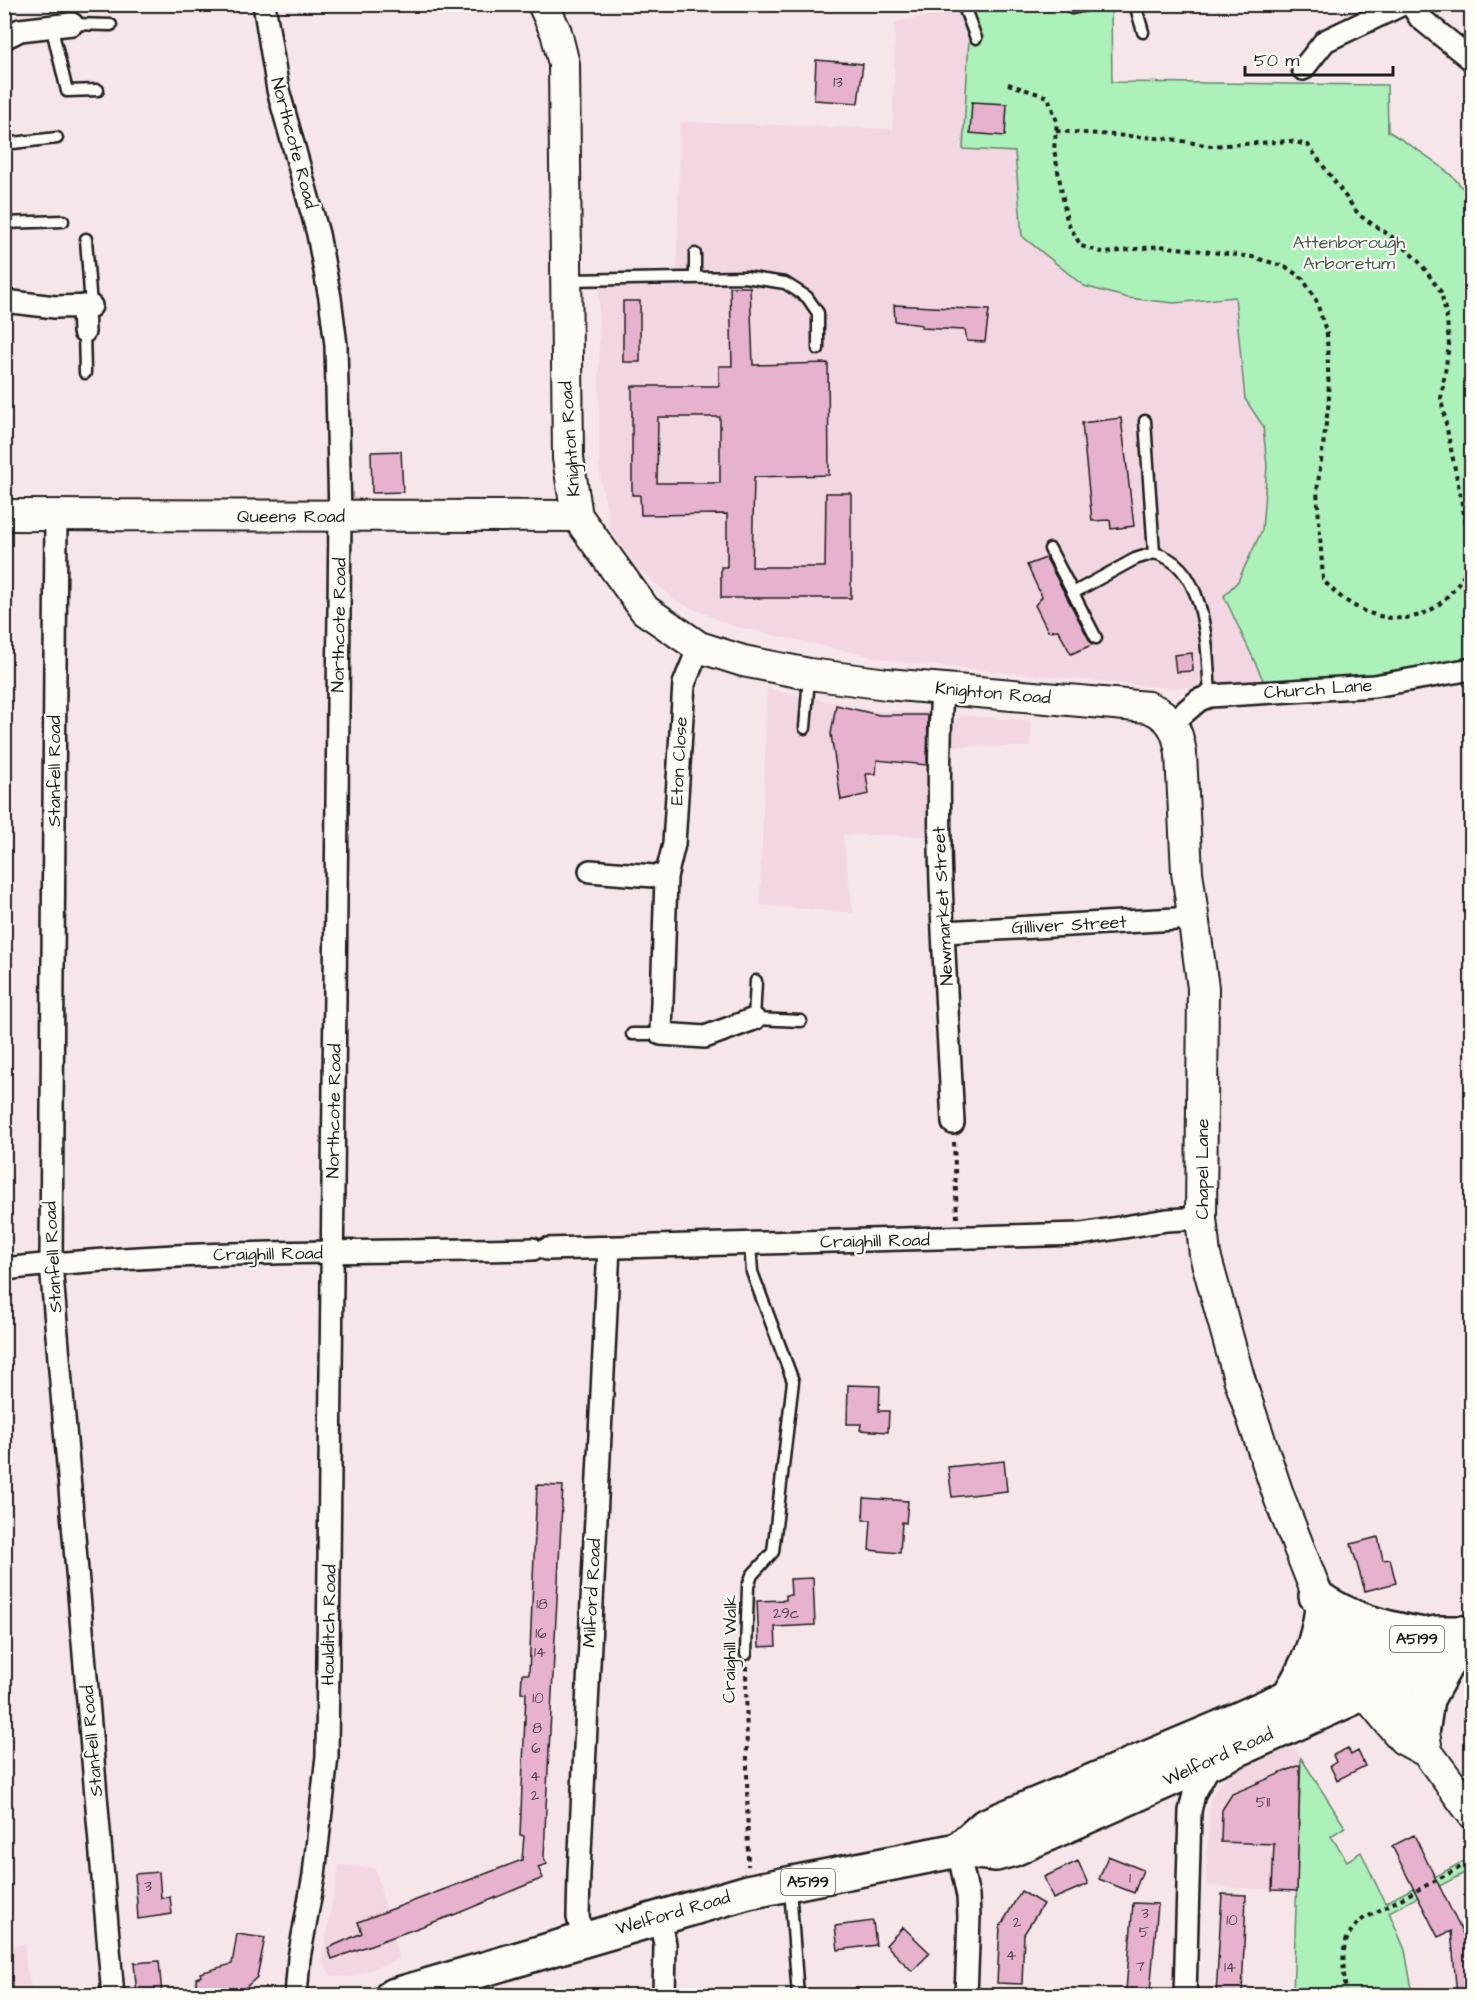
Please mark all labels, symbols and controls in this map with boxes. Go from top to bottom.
scale bar [1245,39,1394,77]
text: 50 m [1254,48,1299,73]
house number: 13 [833,72,843,93]
street label: Northcote Road [265,75,323,211]
park label: Attenborough Arboretum [1293,230,1405,276]
street label: Knighton Road [553,380,588,498]
street label: Queens Road [237,504,345,529]
street label: Northcote Road [325,557,353,693]
street label: Church Lane [1263,673,1373,705]
street label: Knighton Road [934,676,1052,711]
street label: Stanfell Road [42,715,67,827]
street label: Eton Close [664,716,694,806]
street label: Newmarket Street [926,825,960,986]
street label: Gilliver Street [1011,909,1128,941]
street label: Northcote Road [320,1043,348,1179]
street label: Chapel Lane [1190,1118,1215,1219]
street label: Stanfell Road [38,1201,68,1313]
street label: Craighill Road [820,1228,930,1255]
street label: Craighill Road [213,1241,323,1268]
street label: Milford Road [577,1538,607,1648]
street label: Houlditch Road [315,1564,343,1686]
house number: 18 [536,1594,548,1615]
street label: Craighill Walk [717,1595,744,1703]
house number: 29c [773,1603,800,1624]
house number: 16 [535,1623,547,1644]
road number: A5199 [1390,1626,1444,1652]
house number: 14 [534,1642,546,1663]
street label: Stanfell Road [75,1684,109,1798]
house number: 10 [532,1688,544,1709]
house number: 8 [532,1718,542,1739]
street label: Welford Road [1159,1722,1277,1792]
house number: 6 [531,1738,541,1759]
house number: 4 [530,1766,540,1787]
house number: 2 [531,1785,540,1806]
house number: 511 [1256,1792,1270,1813]
house number: 1 [1129,1868,1131,1889]
road number: A5199 [781,1869,835,1895]
house number: 3 [144,1876,152,1897]
street label: Welford Road [613,1885,733,1941]
house number: 3 [1141,1903,1149,1924]
house number: 10 [1226,1910,1238,1931]
house number: 2 [1013,1912,1022,1933]
house number: 5 [1139,1922,1150,1943]
house number: 4 [1006,1945,1016,1966]
house number: 7 [1135,1956,1145,1977]
house number: 14 [1224,1957,1236,1978]

